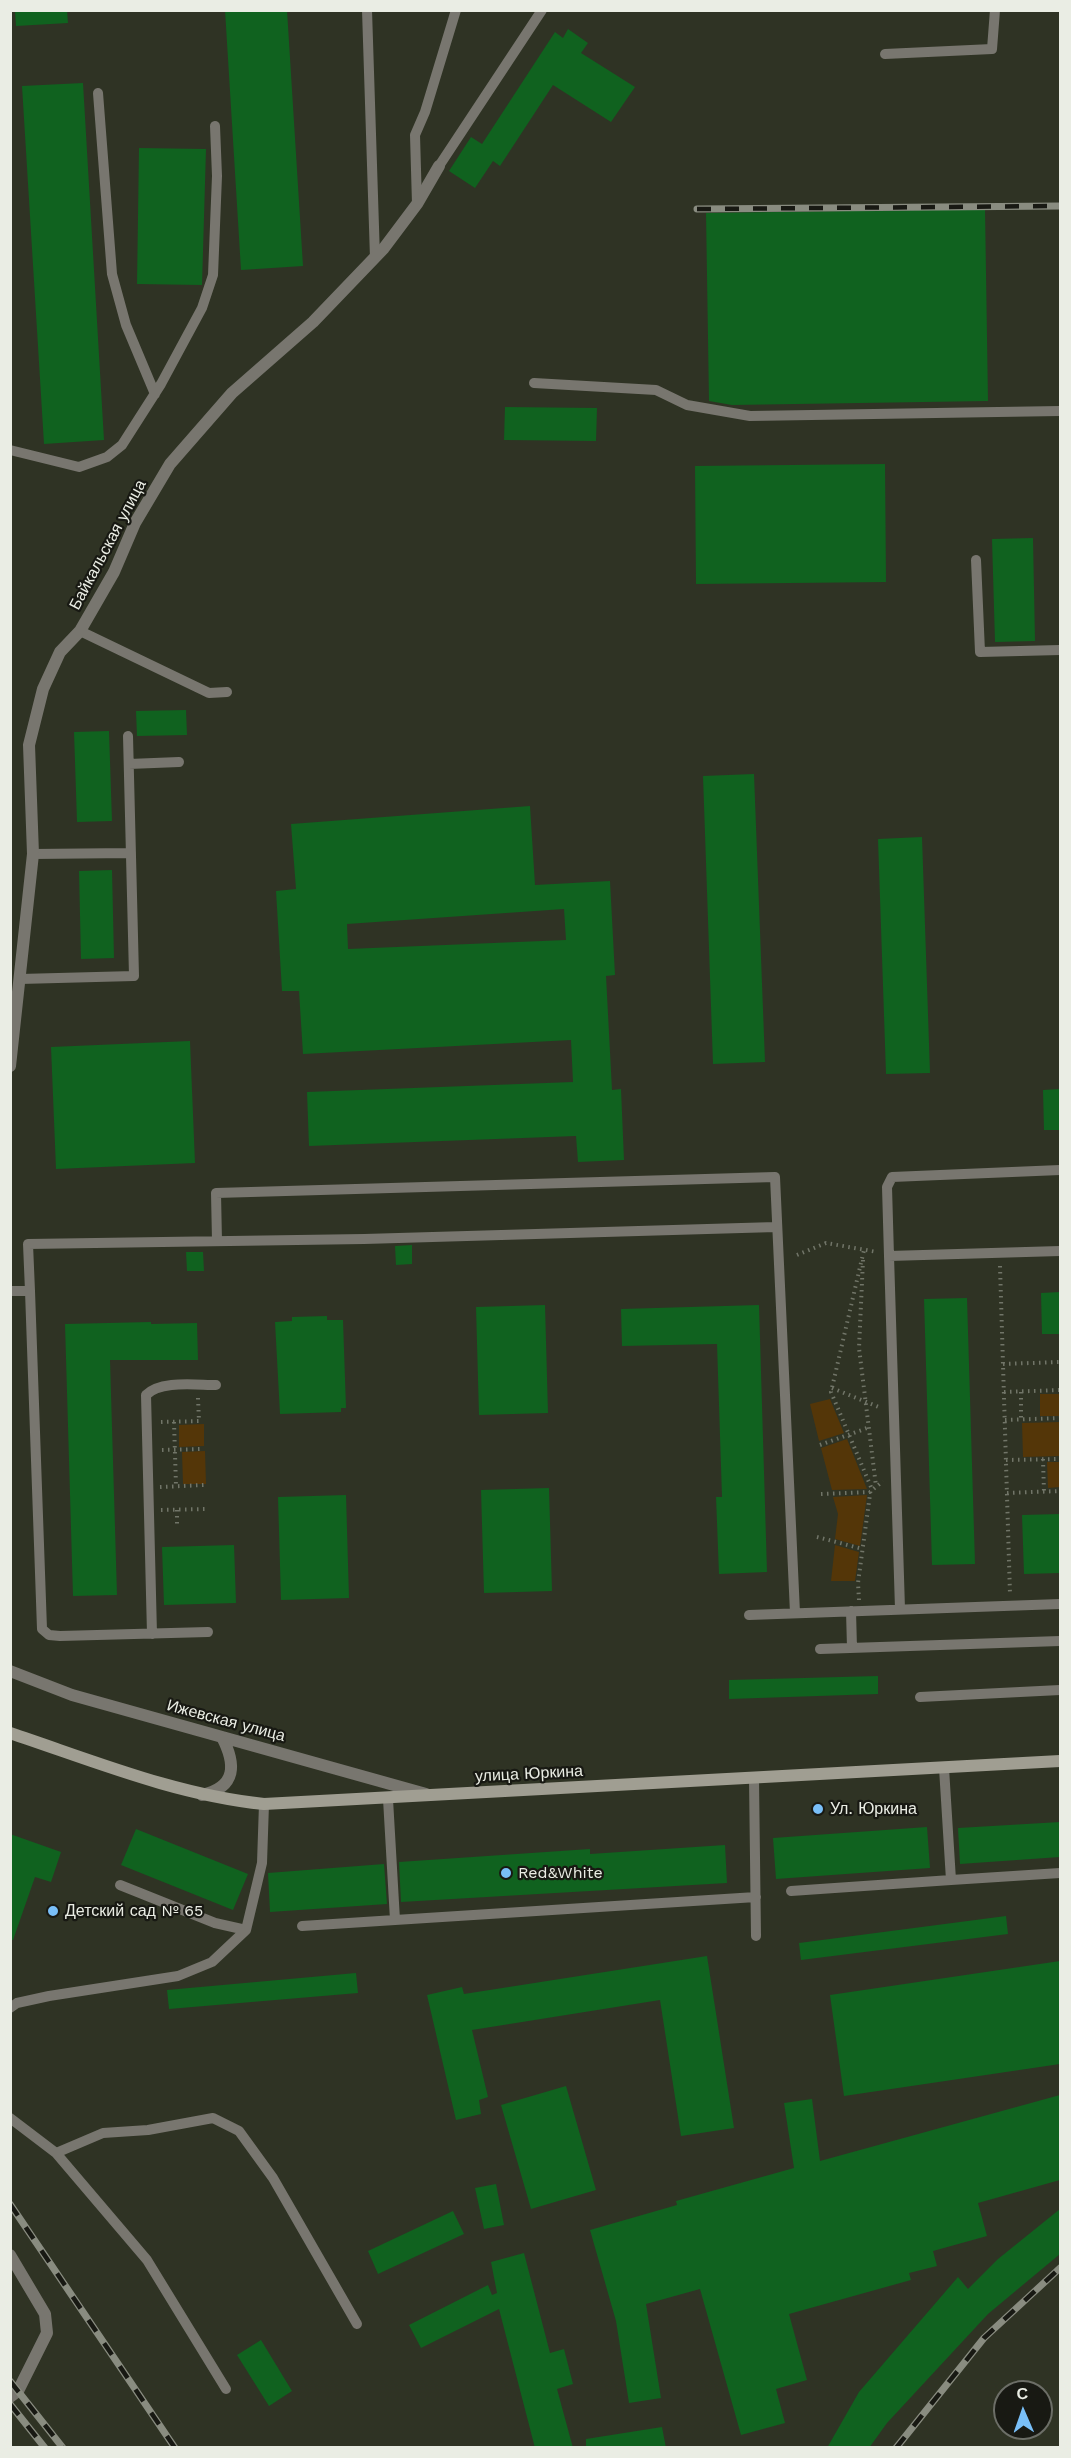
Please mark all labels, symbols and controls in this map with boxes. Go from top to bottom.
street label: Байкальская улица [66,477,150,613]
street label: Ижевская улица [165,1696,287,1746]
street label: улица Юркина [474,1762,584,1786]
place label: Ул. Юркина [830,1799,917,1819]
marker: Ул. Юркина [811,1802,825,1816]
place label: Red&White [518,1863,603,1883]
marker: Red&White [499,1866,513,1880]
place label: Детский сад № 65 [65,1901,203,1921]
marker: Детский сад № 65 [46,1904,60,1918]
north arrow [993,2380,1053,2440]
text: С [1016,2384,1029,2403]

